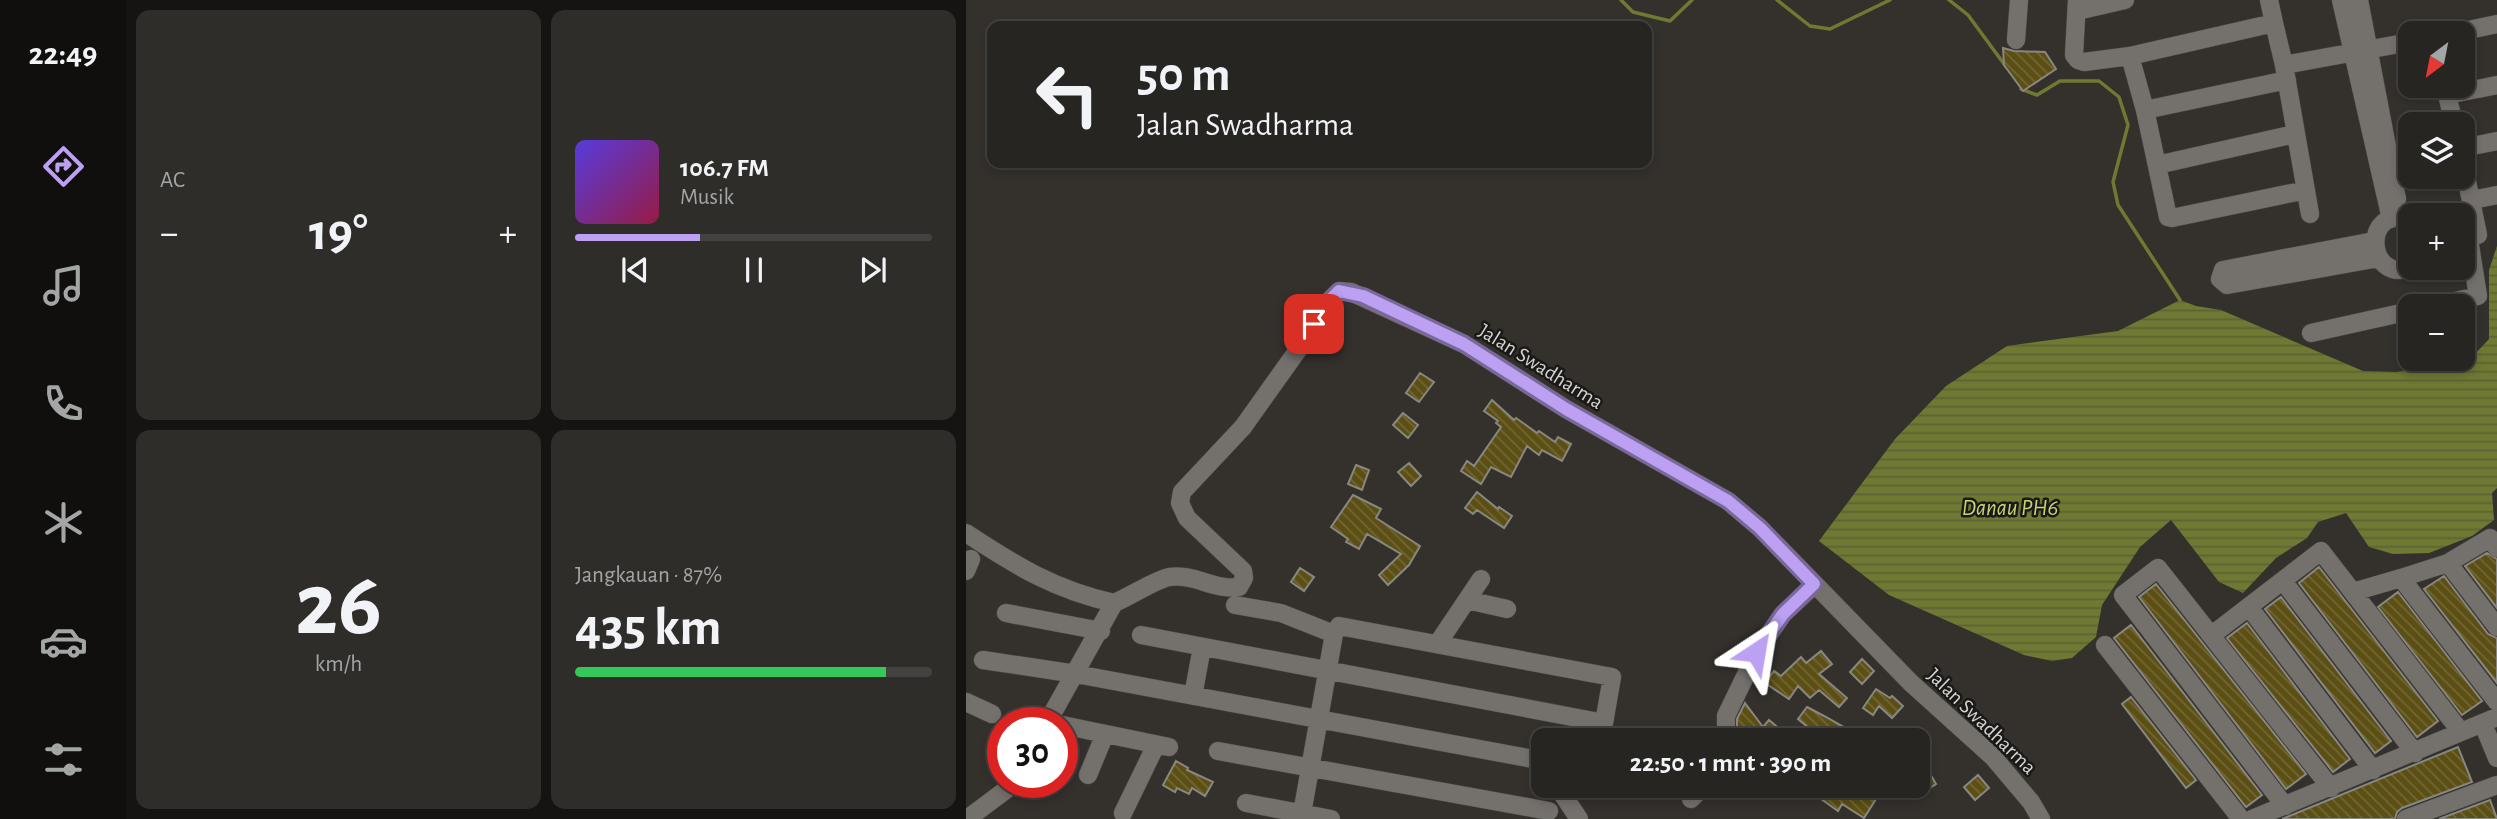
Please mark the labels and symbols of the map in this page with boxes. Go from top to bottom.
north arrow [2398,21,2474,98]
pin [1284,294,1344,354]
street label: Jalan Swadharma [1475,320,1607,413]
water label: Danau PH6 [1962,497,2059,520]
position arrow [1719,615,1793,689]
street label: Jalan Swadharma [1923,664,2040,779]
speed limit sign: 30 [987,707,1078,798]

